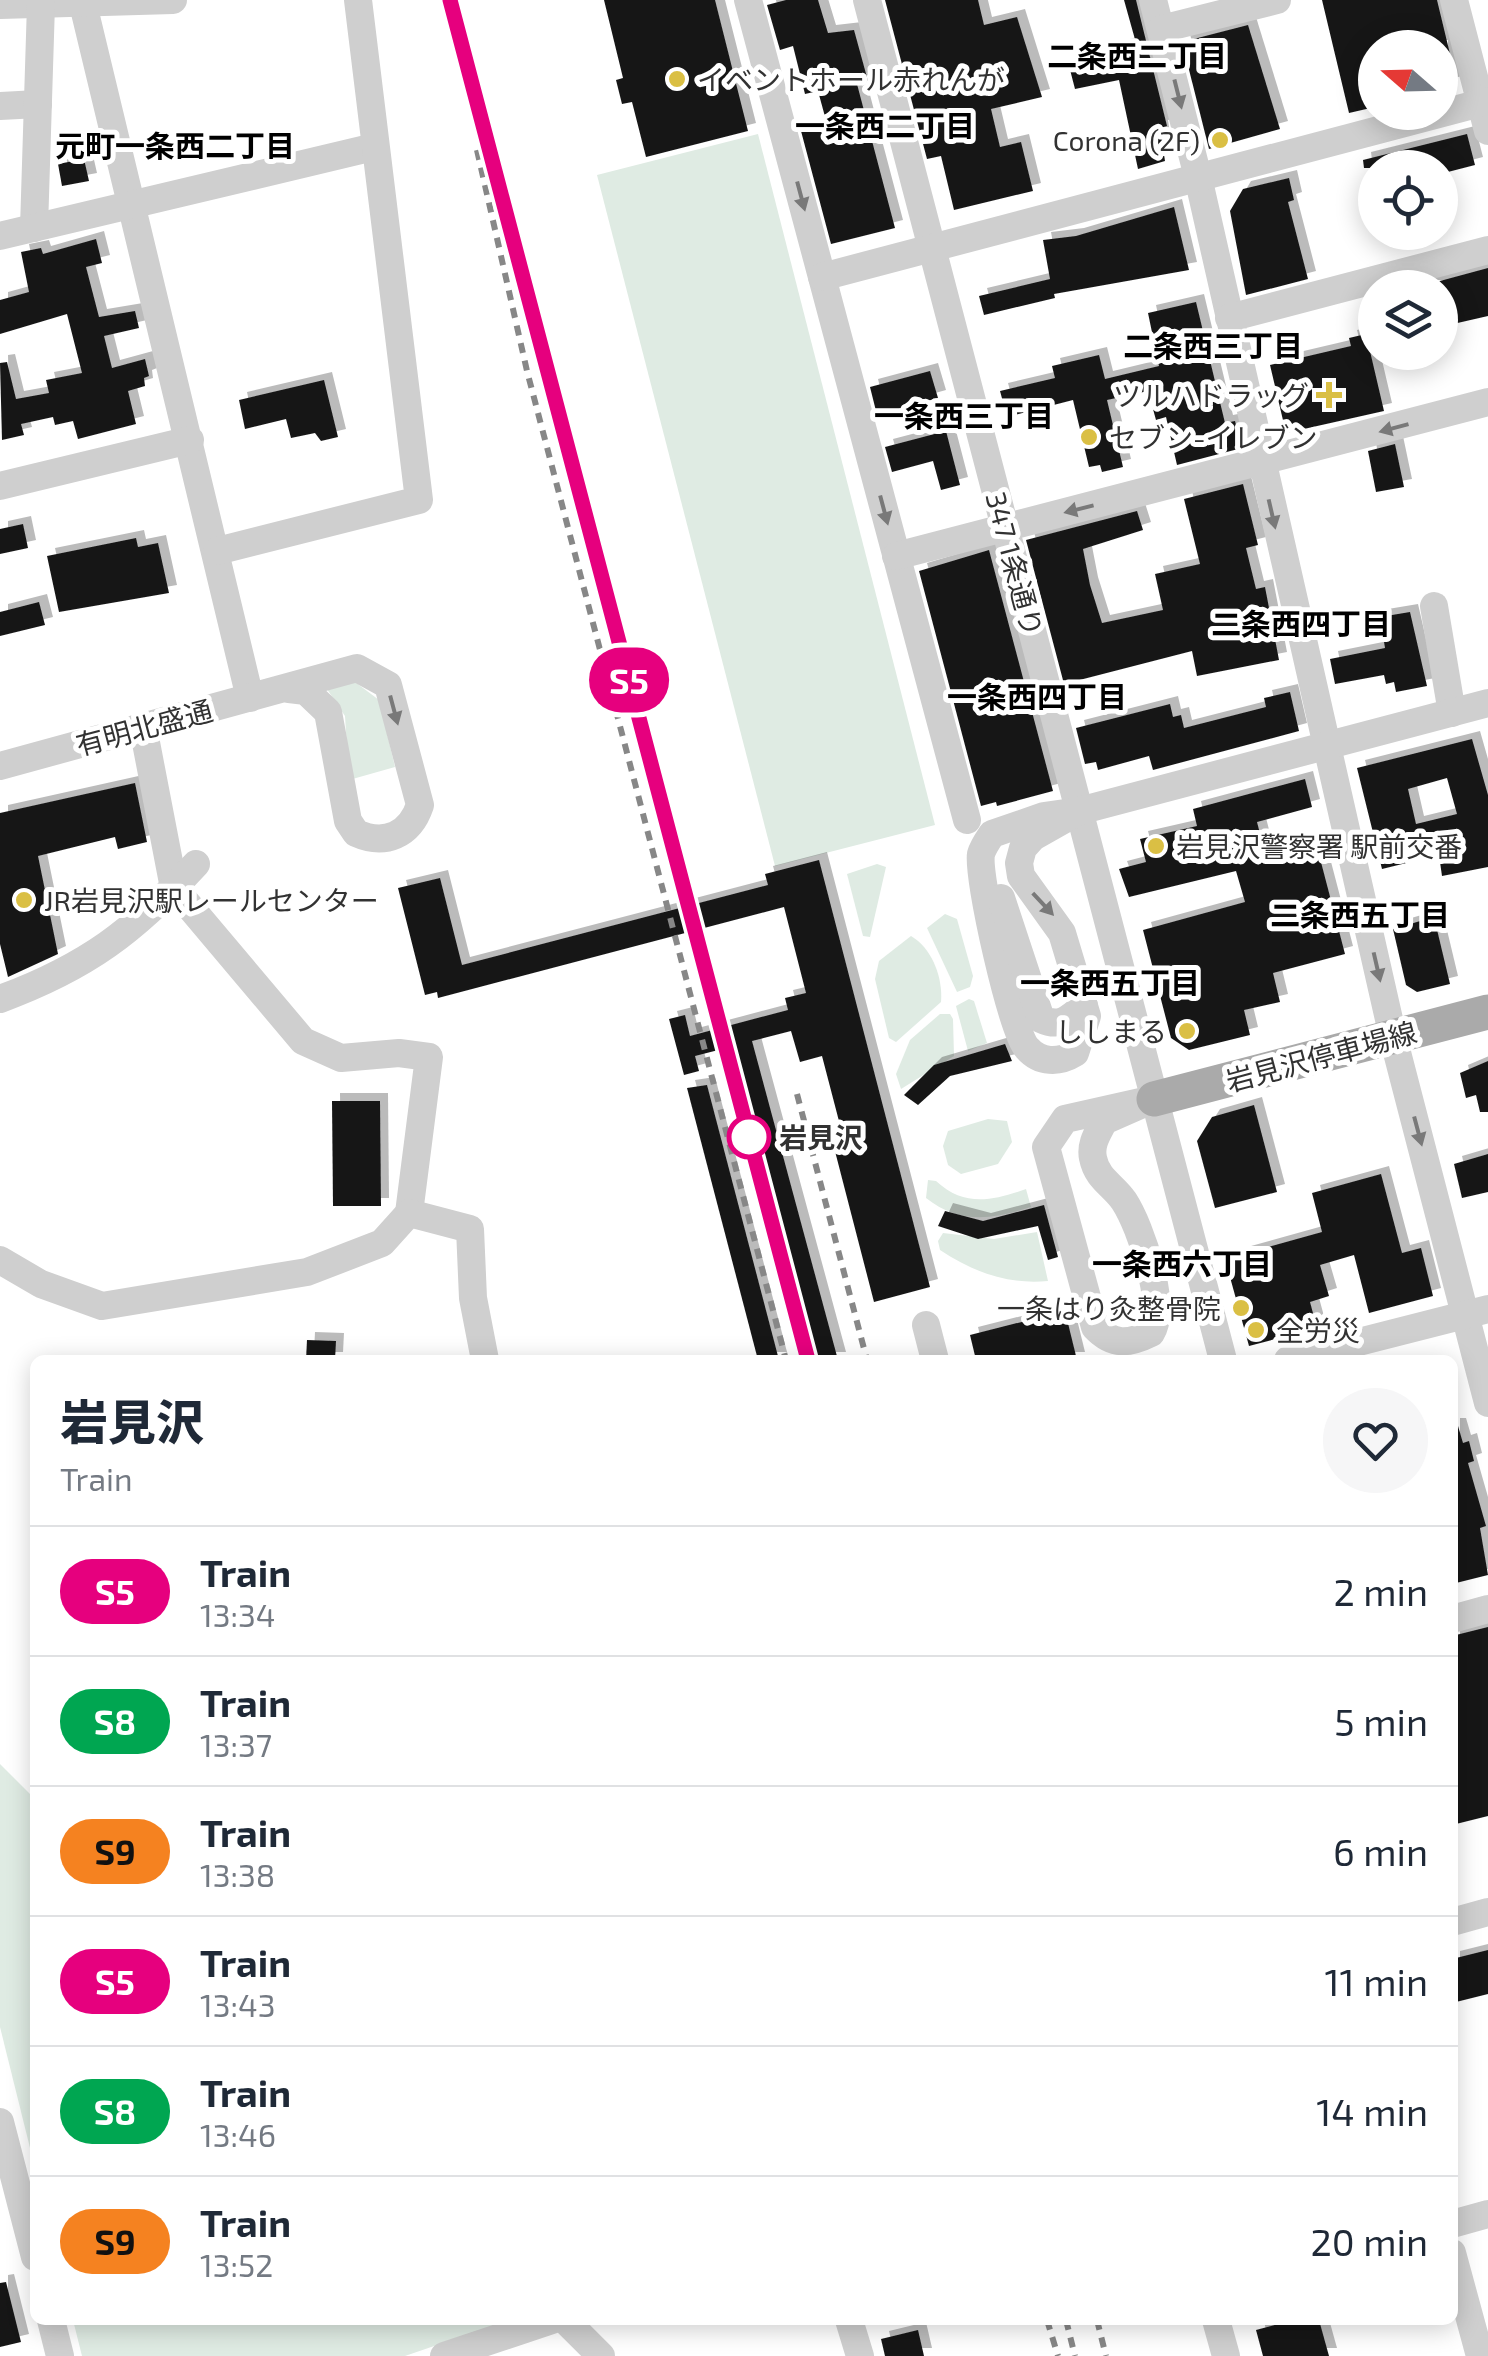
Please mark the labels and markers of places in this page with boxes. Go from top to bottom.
place label: イベントホール赤れんが [697,62,1005,96]
marker: イベントホール赤れんが [666,68,688,90]
place label: Corona (2F) [1053,123,1200,157]
marker: Corona (2F) [1209,129,1231,151]
place label: ツルハドラッグ [1113,378,1309,412]
marker: ツルハドラッグ [1318,384,1340,406]
place label: セブン-イレブン [1109,420,1318,454]
marker: セブン-イレブン [1078,426,1100,448]
place label: 岩見沢警察署 駅前交番 [1176,829,1462,863]
marker: 岩見沢警察署 駅前交番 [1145,835,1167,857]
place label: JR岩見沢駅レールセンター [44,883,379,917]
marker: JR岩見沢駅レールセンター [13,889,35,911]
place label: ししまる [1055,1014,1167,1048]
marker: ししまる [1176,1020,1198,1042]
marker: 岩見沢 [728,1116,770,1158]
place label: 岩見沢 [779,1120,863,1154]
place label: 一条はり灸整骨院 [997,1291,1221,1325]
marker: 一条はり灸整骨院 [1230,1297,1252,1319]
place label: 全労災 [1276,1313,1360,1347]
marker: 全労災 [1245,1319,1267,1341]

